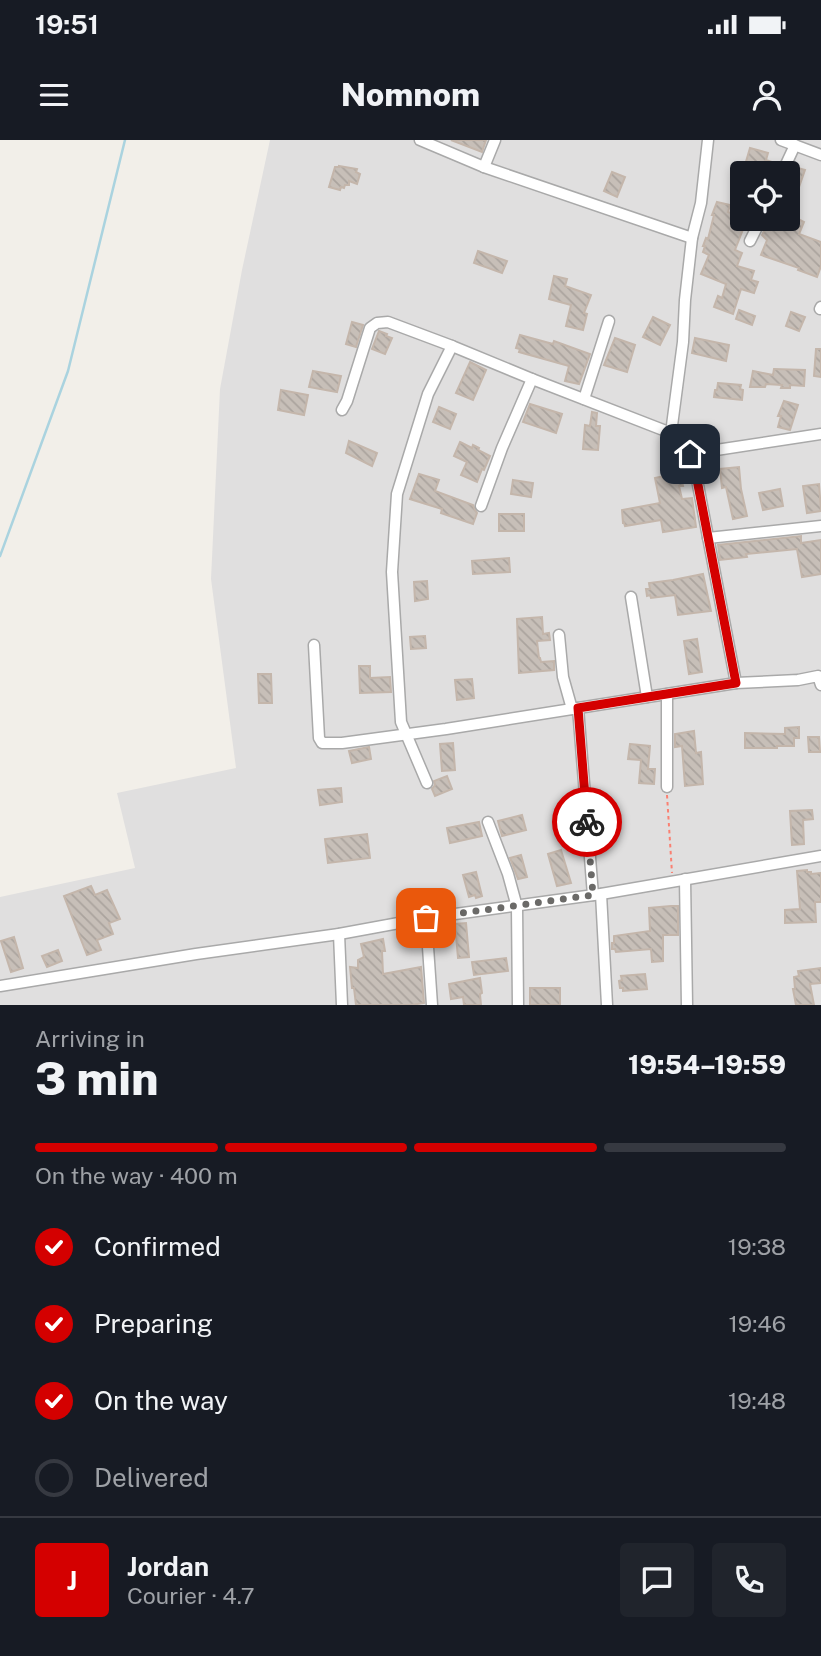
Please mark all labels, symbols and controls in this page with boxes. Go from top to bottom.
text: 19:51 [35,9,99,40]
icon: menu [35,76,73,114]
text: Nomnom [341,76,480,113]
icon: person [748,76,786,114]
map controls [730,161,800,231]
button: locate [730,161,800,231]
pin [660,424,720,484]
icon: home [671,435,709,473]
courier [552,787,622,857]
icon: bike [568,803,606,841]
pin [396,888,456,948]
icon: bag [407,899,445,937]
text: Arriving in [35,1025,145,1052]
text: 19:54–19:59 [628,1049,786,1080]
text: 3 min [35,1051,159,1105]
text: On the way · 400 m [35,1162,238,1189]
icon: check [35,1228,73,1266]
text: Confirmed [94,1231,221,1262]
text: 19:38 [728,1233,786,1260]
icon: check [35,1305,73,1343]
text: Preparing [94,1308,213,1339]
text: 19:46 [728,1310,786,1337]
icon: check [35,1382,73,1420]
text: On the way [94,1385,228,1416]
text: 19:48 [728,1387,786,1414]
text: Delivered [94,1462,209,1493]
button: chat [620,1543,694,1617]
button: phone [712,1543,786,1617]
text: Jordan [127,1551,209,1582]
text: J [67,1565,77,1596]
text: Courier · 4.7 [127,1582,255,1609]

